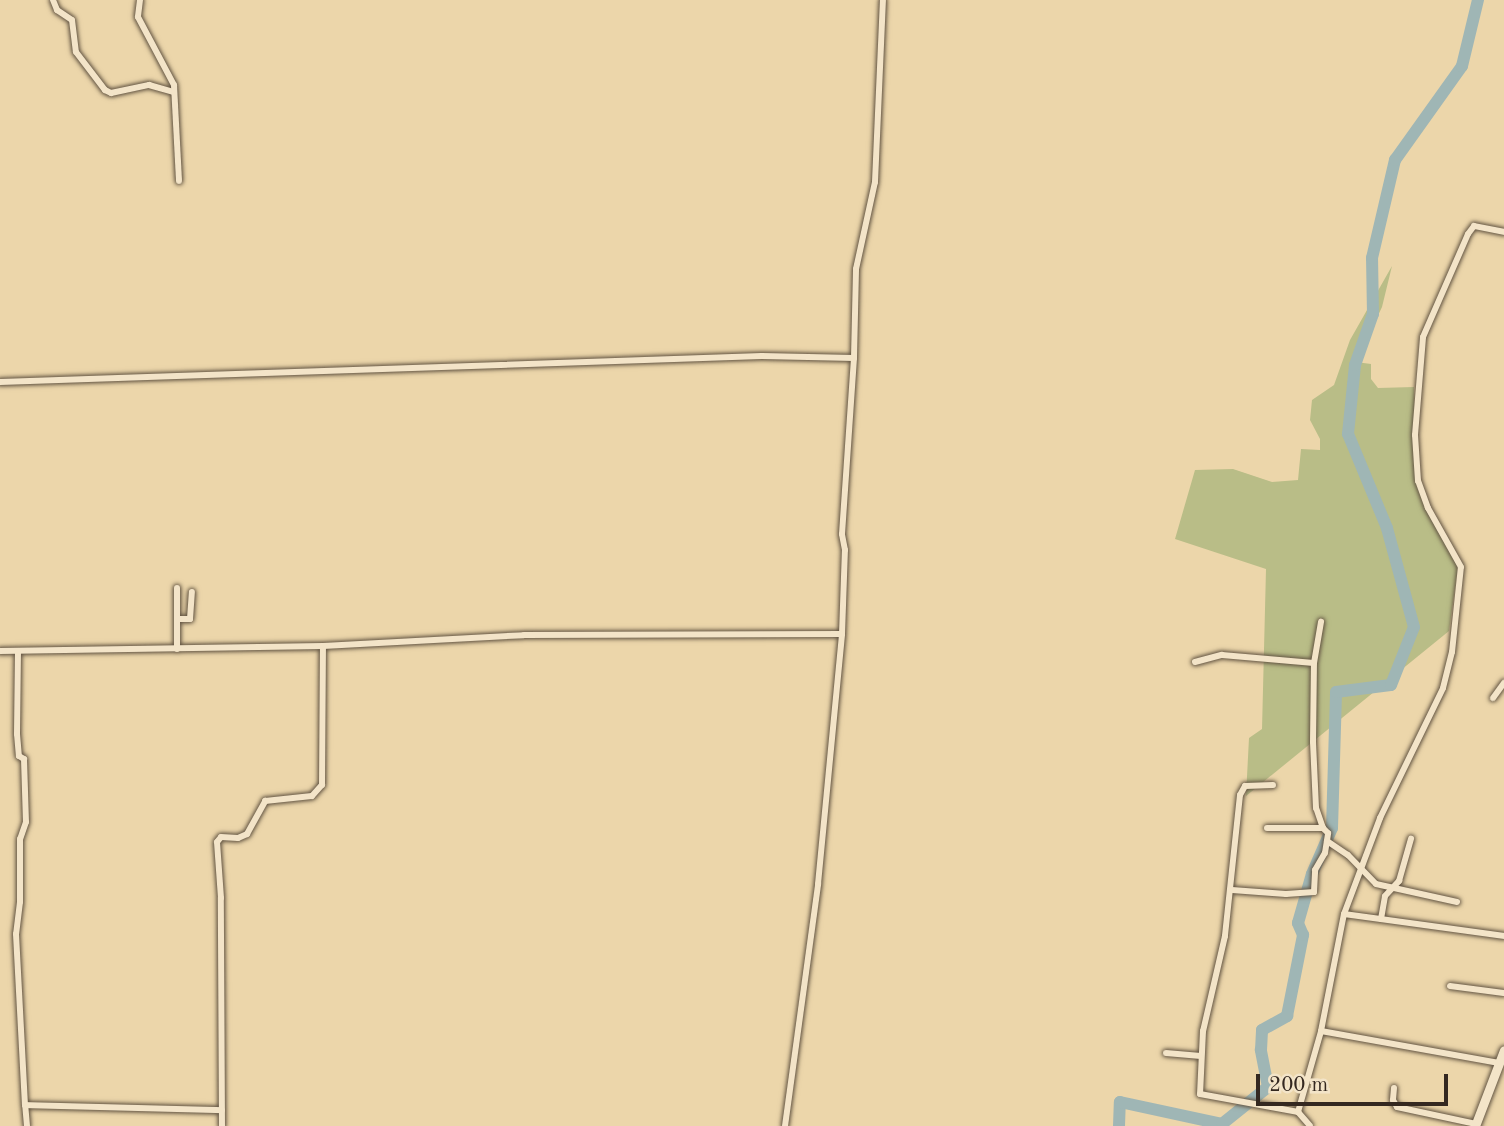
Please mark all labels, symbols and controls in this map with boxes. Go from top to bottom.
scale bar [1259,1060,1452,1104]
text: 200 m [1269,1075,1328,1096]

